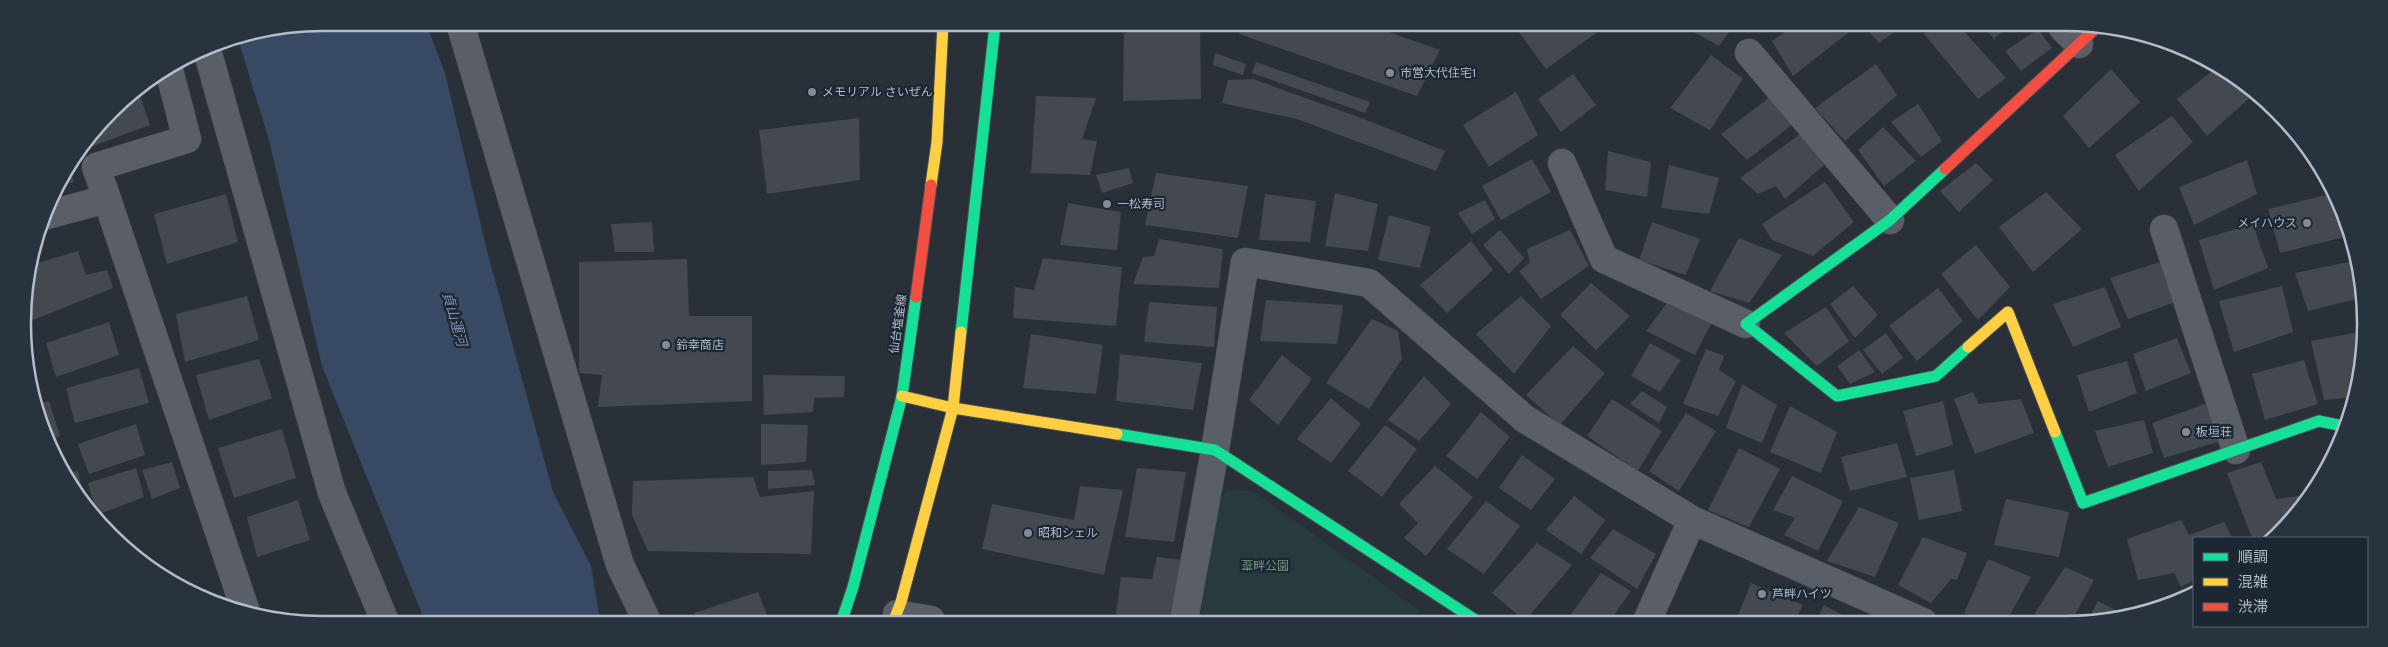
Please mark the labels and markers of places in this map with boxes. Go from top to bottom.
place label: 市営大代住宅1 [1400,66,1476,82]
marker: 市営大代住宅1 [1384,67,1396,79]
place label: メモリアル さいぜん [822,85,933,101]
marker: メモリアル さいぜん [806,86,818,98]
place label: 一松寿司 [1117,197,1165,213]
marker: 一松寿司 [1101,198,1113,210]
place label: メイハウス [2237,216,2297,232]
marker: メイハウス [2301,217,2313,229]
place label: 鈴幸商店 [676,338,724,354]
marker: 鈴幸商店 [660,339,672,351]
place label: 板垣荘 [2196,425,2232,441]
marker: 板垣荘 [2180,426,2192,438]
place label: 昭和シェル [1038,526,1098,542]
marker: 昭和シェル [1022,527,1034,539]
place label: 芦畔ハイツ [1772,587,1832,603]
marker: 芦畔ハイツ [1756,588,1768,600]

